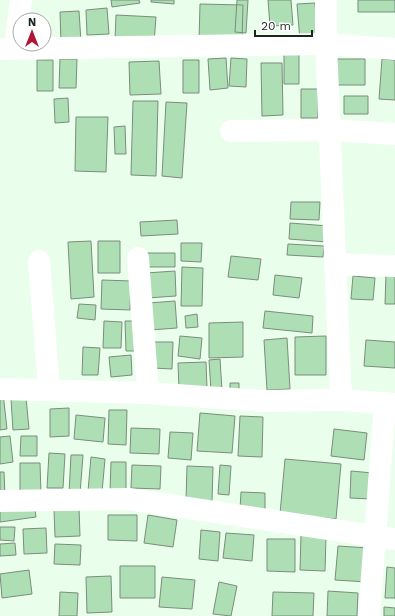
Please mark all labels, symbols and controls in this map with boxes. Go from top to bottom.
north arrow [12,12,52,52]
scale bar [255,12,312,38]
text: N [28,16,36,29]
text: 20 m [261,19,291,33]

